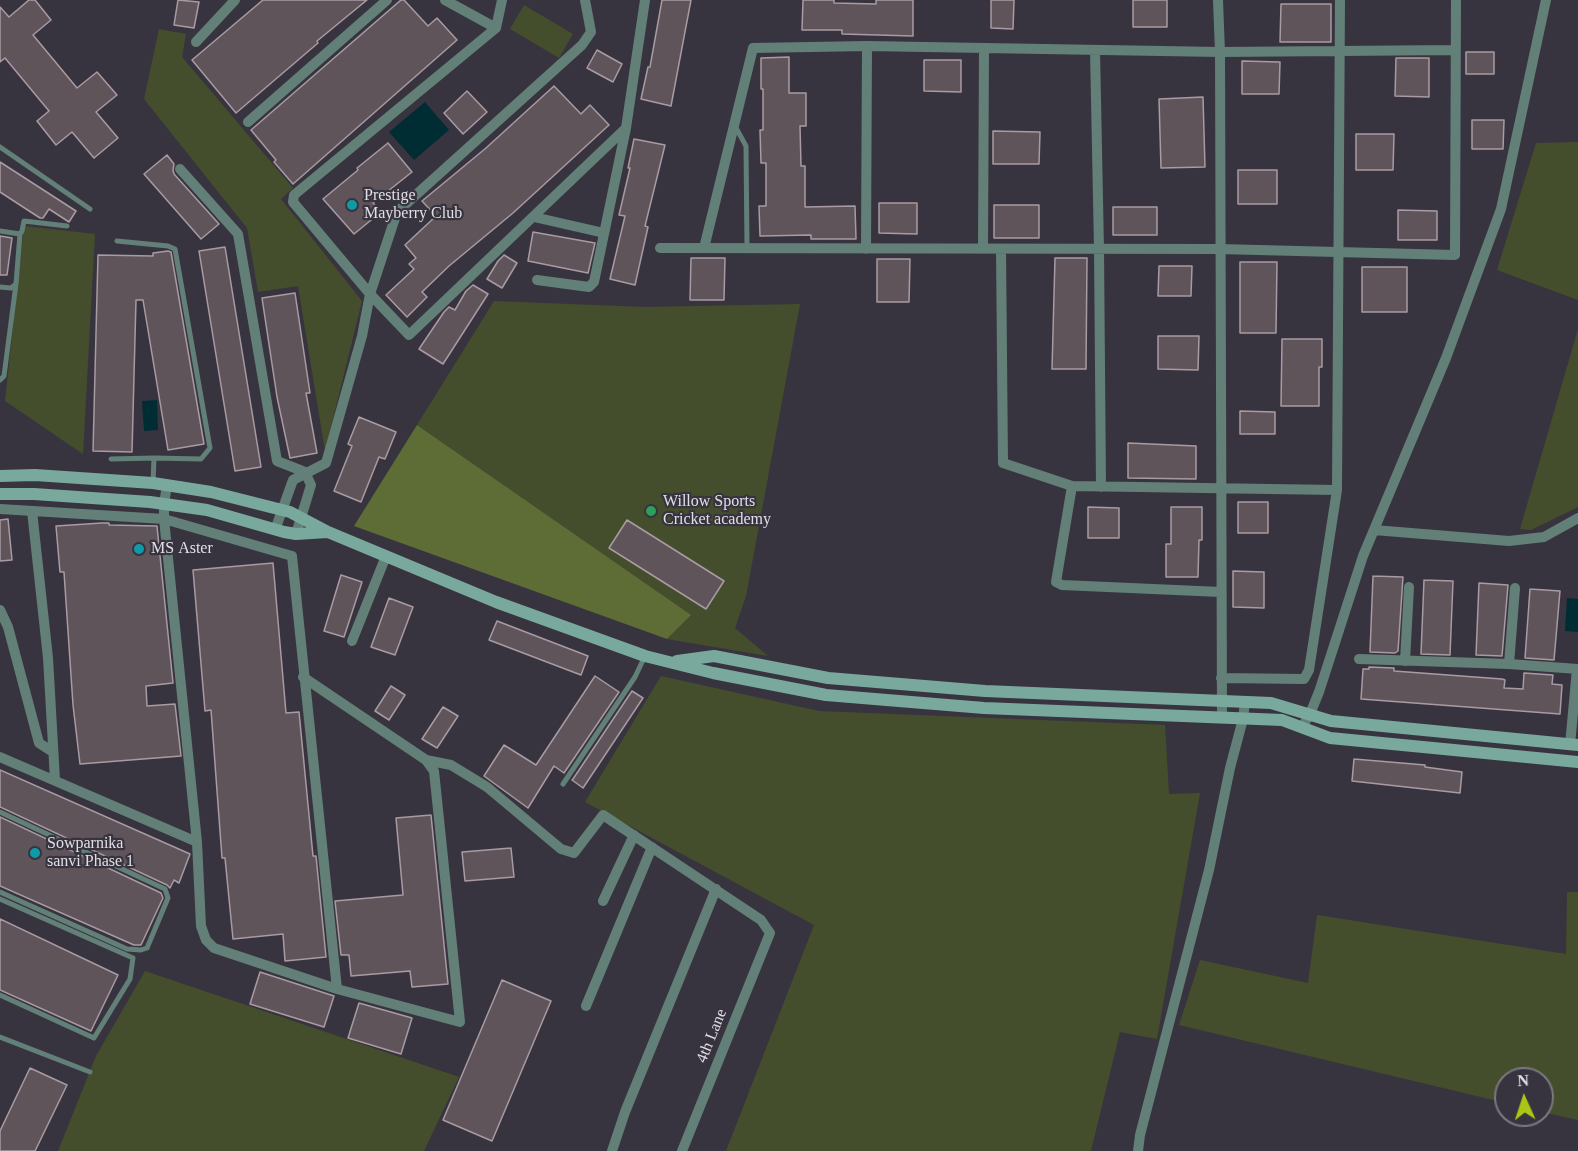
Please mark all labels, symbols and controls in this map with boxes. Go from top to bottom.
place label: Prestige Mayberry Club [364,186,462,224]
marker: Prestige Mayberry Club [345,198,359,212]
place label: Willow Sports Cricket academy [663,492,771,530]
marker: Willow Sports Cricket academy [644,504,658,518]
place label: MS Aster [151,539,213,559]
marker: MS Aster [132,542,146,556]
place label: Sowparnika sanvi Phase 1 [47,834,134,872]
marker: Sowparnika sanvi Phase 1 [28,846,42,860]
street label: 4th Lane [693,1006,731,1066]
north arrow [1494,1067,1554,1127]
text: N [1517,1072,1529,1089]

